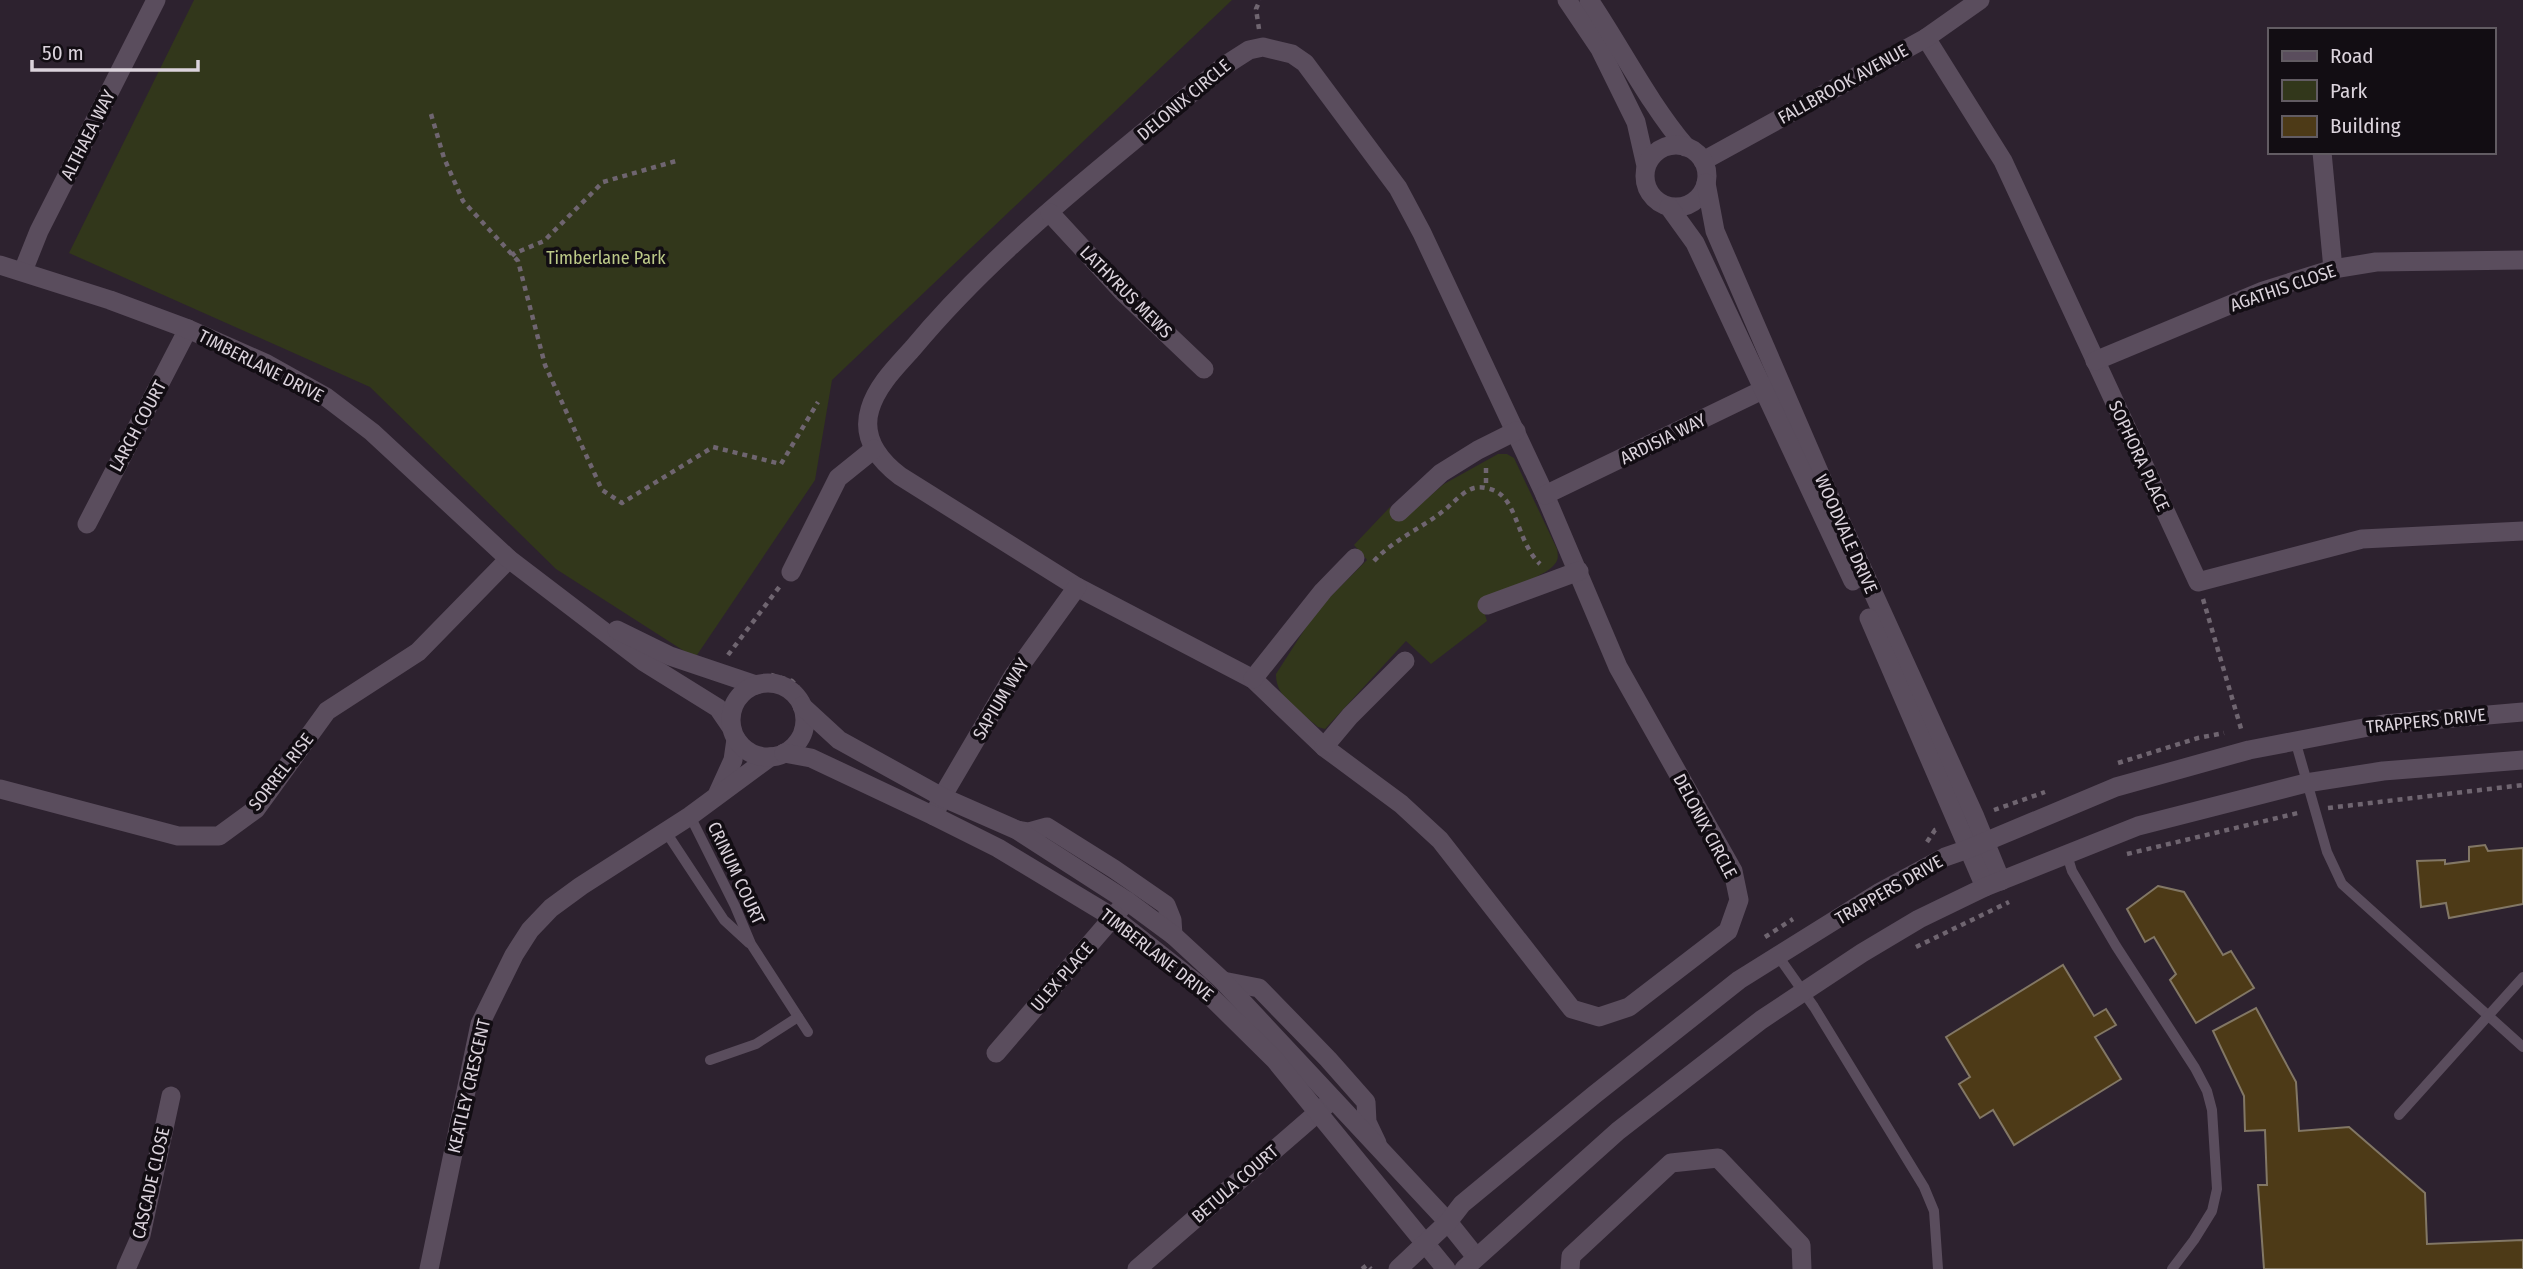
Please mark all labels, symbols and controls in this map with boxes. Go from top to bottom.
scale bar [32,28,198,72]
legend [2268,28,2495,154]
street label: FALLBROOK AVENUE [1774,39,1912,129]
text: 50 m [42,40,84,66]
text: Road [2330,43,2374,69]
street label: DELONIX CIRCLE [1133,55,1235,145]
text: Park [2330,78,2368,104]
street label: ALTHAEA WAY [56,86,120,184]
text: Building [2330,113,2401,139]
street label: LATHYRUS MEWS [1075,241,1177,343]
park label: Timberlane Park [546,247,666,269]
street label: AGATHIS CLOSE [2227,260,2339,316]
street label: TIMBERLANE DRIVE [195,325,327,407]
street label: LARCH COURT [105,376,171,475]
street label: SOPHORA PLACE [2104,397,2174,515]
street label: ARDISIA WAY [1616,409,1710,469]
street label: WOODVALE DRIVE [1810,471,1882,597]
street label: SAPIUM WAY [968,654,1034,744]
street label: TRAPPERS DRIVE [2365,704,2487,738]
street label: SORREL RISE [244,729,318,815]
street label: DELONIX CIRCLE [1668,770,1742,882]
street label: CRINUM COURT [703,818,770,928]
street label: TRAPPERS DRIVE [1831,850,1947,930]
street label: TIMBERLANE DRIVE [1096,904,1218,1006]
street label: ULEX PLACE [1026,938,1098,1016]
street label: KEATLEY CRESCENT [443,1016,495,1155]
street label: CASCADE CLOSE [127,1125,175,1241]
street label: BETULA COURT [1187,1140,1283,1228]

